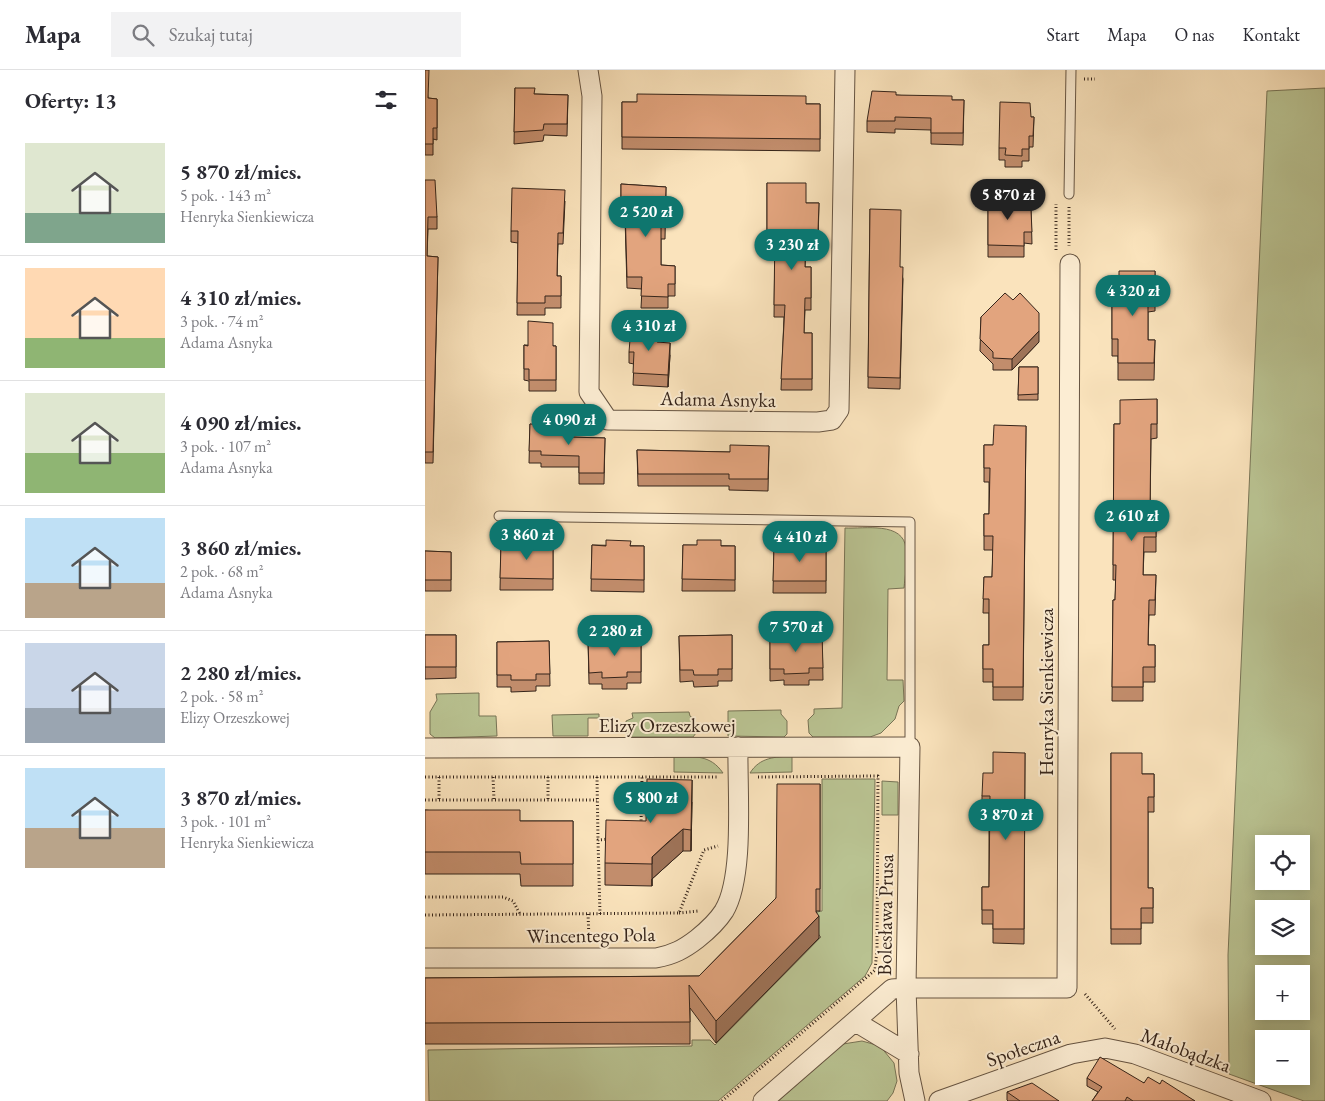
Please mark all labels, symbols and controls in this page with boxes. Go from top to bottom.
search box [111,12,461,57]
text: Mapa [25,19,81,50]
icon: search [129,21,157,49]
text: Szukaj tutaj [169,22,253,47]
text: Start [1046,23,1079,46]
text: Mapa [1107,23,1147,46]
text: O nas [1175,23,1214,46]
text: Kontakt [1242,23,1300,46]
icon: filters [372,86,400,114]
text: Oferty: 13 [25,87,117,114]
text: 5 870 zł/mies. [180,158,302,185]
icon: home [65,163,125,223]
pin: 5 870 zł [956,178,1060,221]
text: 5 870 zł [981,184,1035,205]
text: 5 pok. · 143 m² [180,185,271,206]
pin: 2 520 zł [594,196,698,238]
text: 2 520 zł [619,201,673,222]
text: Henryka Sienkiewicza [180,206,314,227]
pin: 3 230 zł [740,228,844,271]
text: 3 230 zł [765,234,819,255]
pin: 4 320 zł [1081,274,1185,317]
text: 4 320 zł [1106,280,1160,301]
text: 4 310 zł/mies. [180,284,302,311]
icon: home [65,288,125,348]
pin: 4 310 zł [597,310,701,352]
text: 3 pok. · 74 m² [180,311,263,332]
text: 4 310 zł [622,315,676,336]
text: Adama Asnyka [180,332,273,353]
street label: Adama Asnyka [659,385,776,413]
pin: 4 090 zł [517,404,621,446]
text: 4 090 zł/mies. [180,409,302,436]
text: 4 090 zł [542,409,596,430]
icon: home [65,413,125,473]
text: 3 pok. · 107 m² [180,436,271,457]
text: Adama Asnyka [180,457,273,478]
pin: 2 610 zł [1080,500,1184,542]
text: 2 610 zł [1105,505,1159,526]
pin: 3 860 zł [475,518,579,561]
pin: 4 410 zł [748,520,852,563]
text: 3 860 zł [500,524,554,545]
text: 4 410 zł [773,526,827,547]
text: 3 860 zł/mies. [180,534,302,561]
icon: home [65,538,125,598]
text: 2 pok. · 68 m² [180,561,263,582]
text: Adama Asnyka [180,582,273,603]
street label: Henryka Sienkiewicza [1033,608,1059,776]
pin: 7 570 zł [744,610,848,653]
pin: 2 280 zł [563,614,667,657]
text: 7 570 zł [769,616,823,637]
text: 2 280 zł [588,620,642,641]
text: 2 280 zł/mies. [180,659,302,686]
icon: home [65,663,125,723]
text: 2 pok. · 58 m² [180,686,263,707]
text: Elizy Orzeszkowej [180,707,290,728]
street label: Elizy Orzeszkowej [598,712,736,738]
pin: 5 800 zł [599,782,703,824]
text: 3 870 zł/mies. [180,784,302,811]
text: 5 800 zł [624,787,678,808]
icon: home [65,788,125,848]
pin: 3 870 zł [954,798,1058,841]
text: 3 870 zł [979,804,1033,825]
text: 3 pok. · 101 m² [180,811,271,832]
text: Henryka Sienkiewicza [180,832,314,853]
map controls [1255,835,1310,1085]
button: locate [1255,835,1310,890]
street label: Bolesława Prusa [871,854,899,976]
button: layers [1255,900,1310,955]
street label: Wincentego Pola [526,921,656,949]
button: + [1255,965,1310,1020]
street label: Małobądzka [1137,1022,1235,1078]
street label: Społeczna [983,1023,1063,1073]
button: − [1255,1030,1310,1085]

